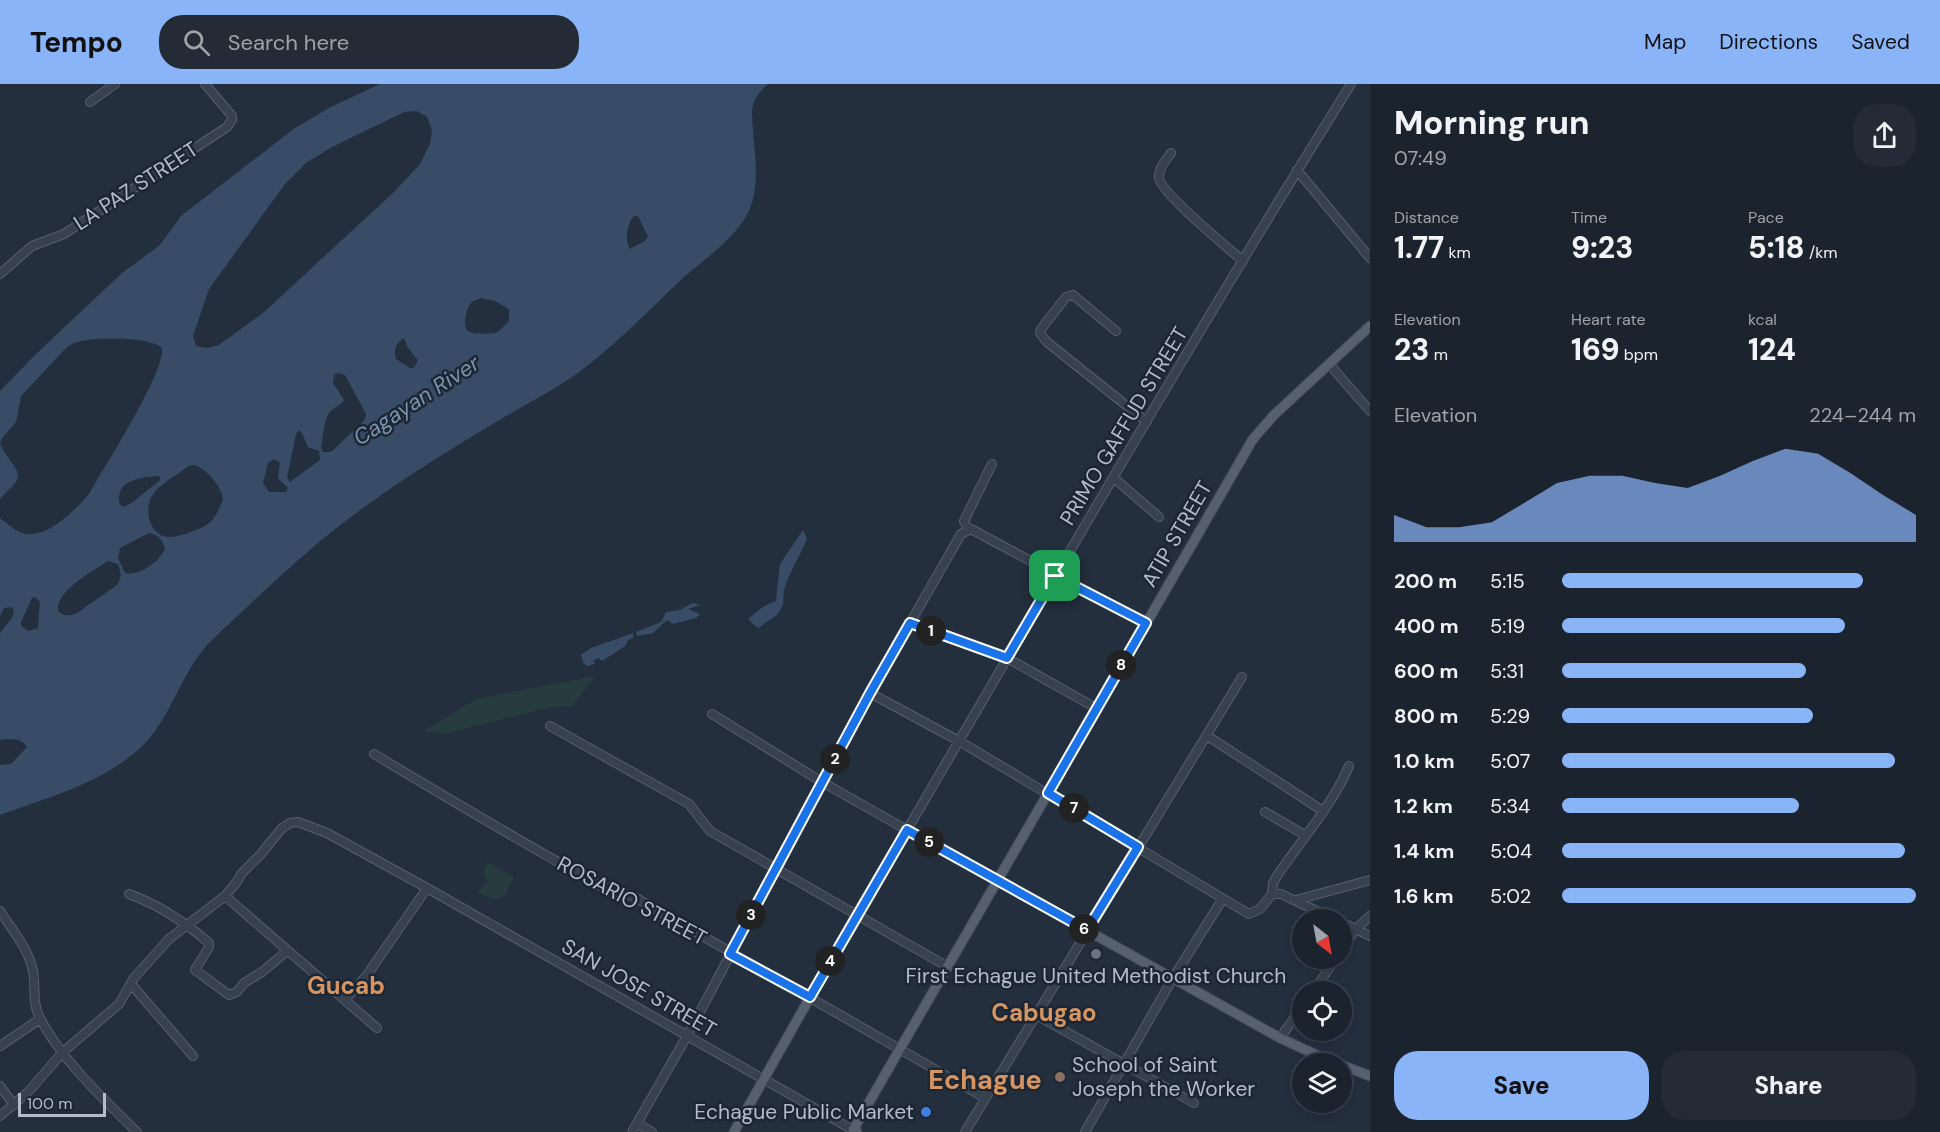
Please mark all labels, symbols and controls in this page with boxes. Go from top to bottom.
search box [159,15,579,69]
text: Tempo [30,24,123,61]
icon: search [180,26,213,59]
text: Search here [228,28,349,57]
text: Map [1644,28,1686,56]
text: Directions [1719,28,1818,56]
text: Saved [1851,28,1910,56]
text: Morning run [1394,101,1589,144]
button: share [1853,104,1916,167]
street label: LA PAZ STREET [68,135,204,237]
text: 07:49 [1394,145,1447,171]
text: Distance [1394,207,1459,228]
text: Time [1571,207,1607,228]
text: Pace [1748,207,1784,228]
text: 1.77 [1394,228,1444,267]
text: 9:23 [1571,228,1633,267]
text: 5:18 [1748,228,1805,267]
text: km [1444,242,1471,263]
text: /km [1805,242,1837,263]
text: Elevation [1394,309,1461,330]
text: Heart rate [1571,309,1646,330]
text: kcal [1748,309,1777,330]
street label: PRIMO GAFFUD STREET [1054,321,1195,530]
text: 23 [1394,330,1429,369]
text: 169 [1571,330,1620,369]
text: 124 [1748,330,1796,369]
text: m [1429,344,1448,365]
text: bpm [1620,344,1658,365]
water label: Cagayan River [347,348,486,452]
text: Elevation [1394,402,1477,428]
text: 224–244 m [1809,402,1916,428]
street label: ATIP STREET [1135,476,1219,592]
pin [1029,550,1080,601]
icon: arrive [1038,559,1071,592]
text: 200 m [1394,568,1457,594]
text: 5:15 [1490,568,1525,594]
text: 400 m [1394,613,1459,639]
text: 5:19 [1490,613,1525,639]
pin: 1 [916,616,946,646]
text: 1 [928,620,934,641]
pin: 8 [1106,650,1136,680]
text: 8 [1116,654,1126,675]
text: 600 m [1394,658,1458,684]
text: 5:31 [1490,658,1524,684]
text: 800 m [1394,703,1458,729]
text: 5:29 [1490,703,1530,729]
pin: 2 [820,744,850,774]
text: 2 [830,748,840,769]
text: 1.0 km [1394,748,1455,774]
text: 5:07 [1490,748,1530,774]
pin: 7 [1059,793,1089,823]
text: 1.2 km [1394,793,1453,819]
text: 5:34 [1490,793,1530,819]
text: 7 [1070,797,1078,818]
pin: 5 [914,827,944,857]
text: 5 [924,831,934,852]
text: 1.4 km [1394,838,1454,864]
text: 5:04 [1490,838,1532,864]
street label: ROSARIO STREET [552,850,712,952]
text: 1.6 km [1394,883,1453,909]
text: 5:02 [1490,883,1531,909]
pin: 3 [736,900,766,930]
text: 3 [746,904,756,925]
north arrow [1292,909,1352,969]
map controls [1292,909,1352,1113]
pin: 6 [1069,914,1099,944]
text: 6 [1079,918,1089,939]
street label: SAN JOSE STREET [557,932,722,1044]
pin: 4 [815,946,845,976]
marker: First Echague United Methodist Church [1089,947,1103,961]
text: 4 [825,950,835,971]
place label: First Echague United Methodist Church [906,962,1286,990]
district label: Gucab [307,970,385,1001]
button: locate [1292,981,1352,1041]
district label: Cabugao [991,997,1097,1028]
place label: School of Saint Joseph the Worker [1072,1051,1255,1103]
button: Save [1394,1051,1649,1120]
button: Share [1661,1051,1916,1120]
button: layers [1292,1053,1352,1113]
district label: Echague [928,1062,1042,1097]
marker: School of Saint Joseph the Worker [1053,1070,1067,1084]
scale bar [18,1090,106,1118]
text: 100 m [27,1093,72,1114]
place label: Echague Public Market [694,1098,914,1126]
marker: Echague Public Market [919,1105,933,1119]

